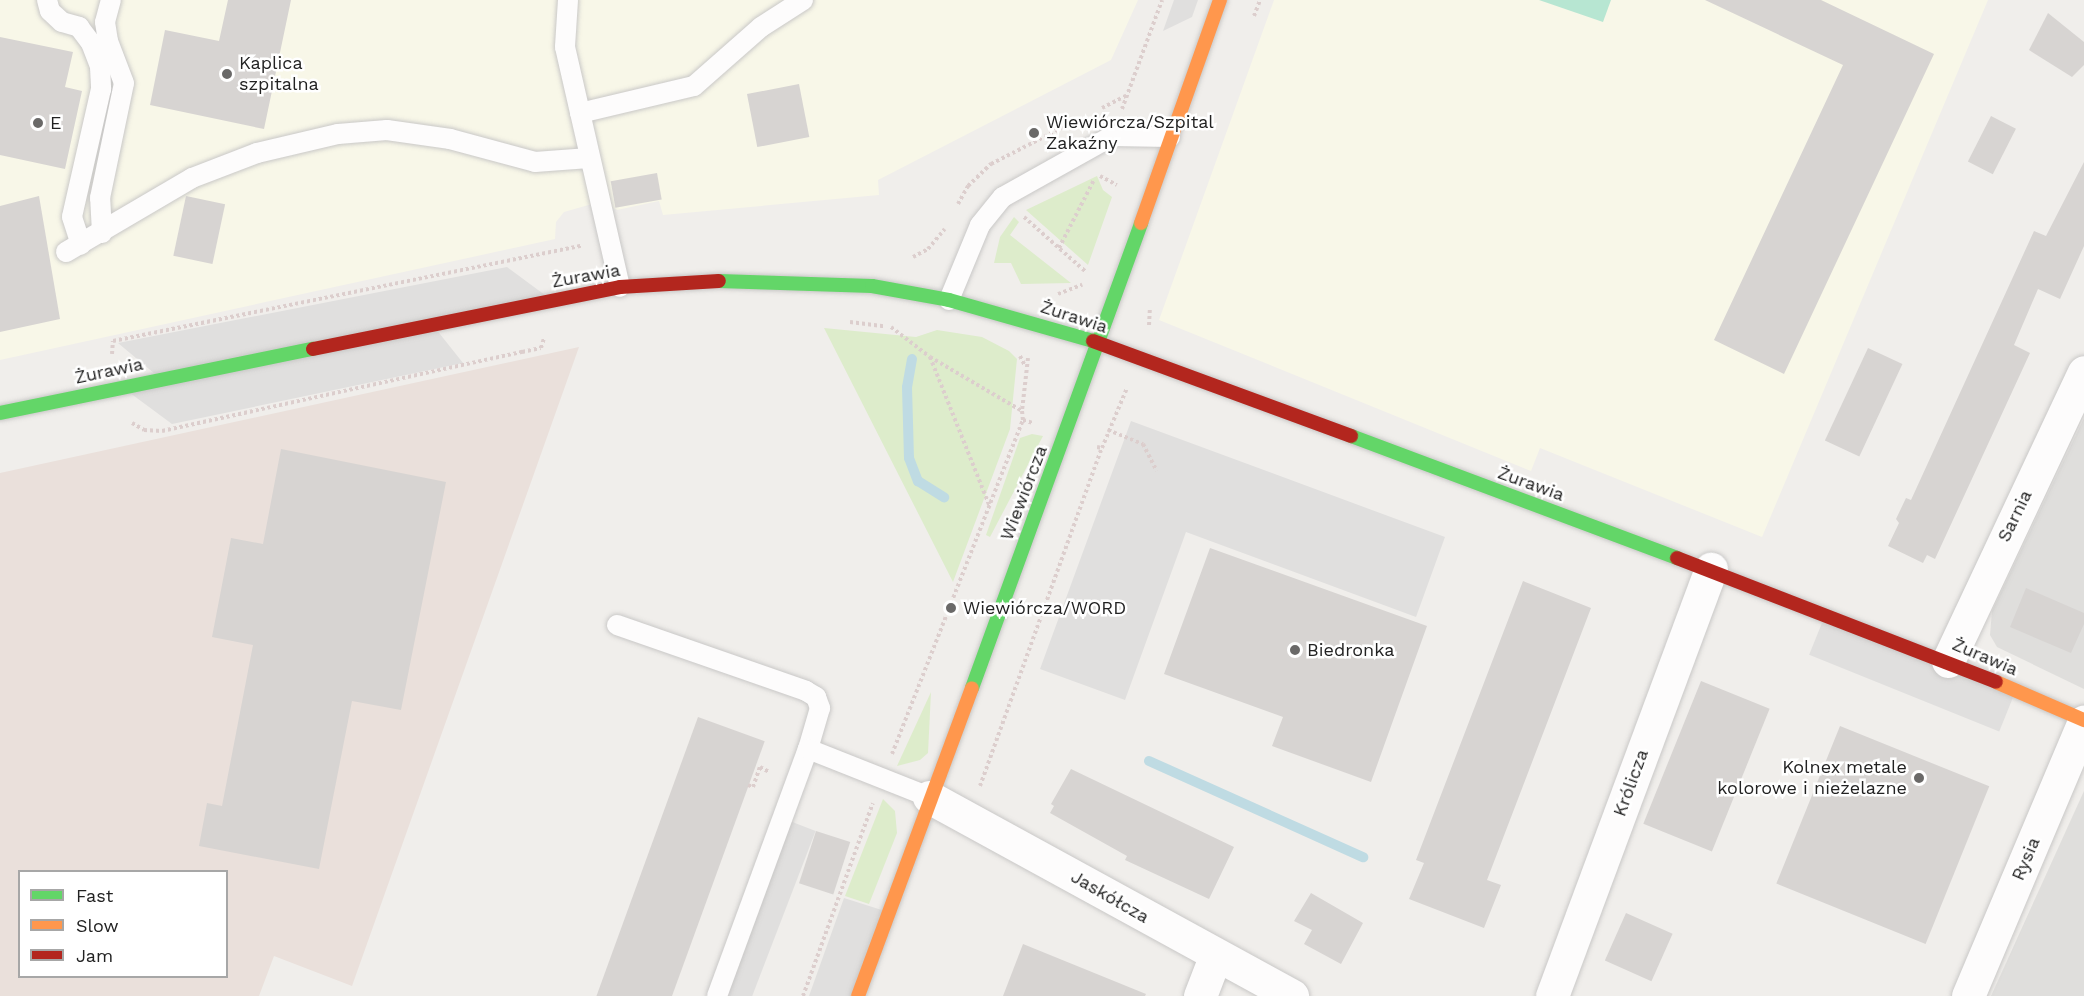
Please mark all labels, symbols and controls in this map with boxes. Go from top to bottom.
place label: Kaplica szpitalna [239,53,319,96]
marker: Kaplica szpitalna [220,67,234,81]
place label: E [50,112,61,134]
place label: Wiewiórcza/Szpital Zakaźny [1046,112,1214,154]
marker: E [31,116,45,130]
marker: Wiewiórcza/Szpital Zakaźny [1027,126,1041,140]
street label: Żurawia [550,259,622,293]
street label: Żurawia [1038,296,1110,338]
street label: Żurawia [73,353,145,389]
street label: Wiewiórcza [996,443,1052,543]
street label: Żurawia [1495,462,1567,506]
street label: Sarnia [1993,487,2037,545]
place label: Wiewiórcza/WORD [963,597,1126,619]
marker: Wiewiórcza/WORD [944,601,958,615]
street label: Żurawia [1949,634,2021,680]
place label: Biedronka [1307,639,1394,661]
marker: Biedronka [1288,643,1302,657]
street label: Królicza [1609,746,1653,820]
place label: Kolnex metale kolorowe i nieżelazne [1717,757,1907,800]
marker: Kolnex metale kolorowe i nieżelazne [1912,771,1926,785]
street label: Rysia [2007,834,2045,884]
street label: Jaskółcza [1067,866,1153,928]
legend [18,870,228,978]
text: Fast [76,885,113,906]
text: Slow [76,915,119,936]
text: Jam [76,945,113,966]

